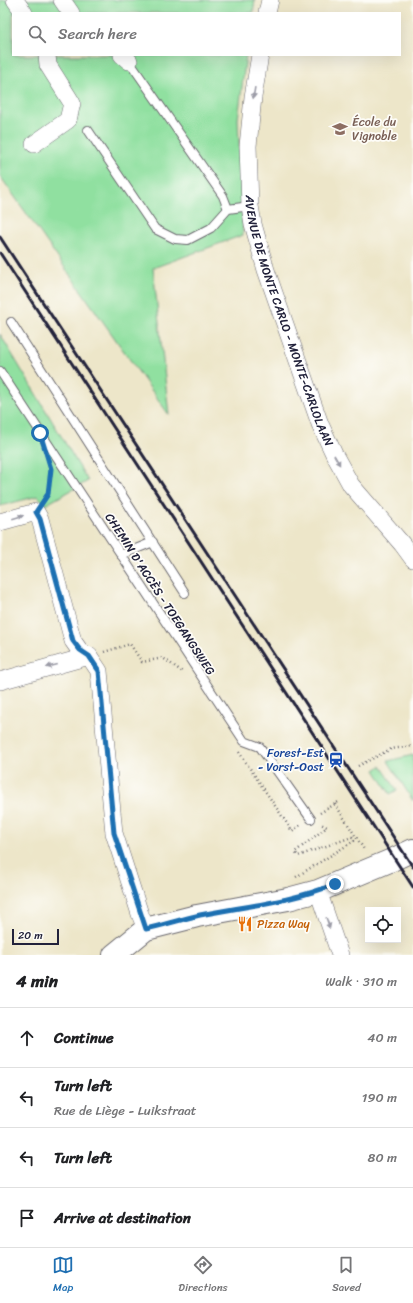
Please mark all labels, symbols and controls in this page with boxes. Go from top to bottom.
search box [12,12,401,56]
text: Search here [58,21,137,47]
icon: search [26,23,48,45]
one-way arrow [251,87,257,100]
place label: École du Vignoble [352,111,397,147]
school or university icon: École du Vignoble [331,120,349,138]
street label: AVENUE DE MONTE CARLO - MONTE-CARLOLAAN [239,194,340,451]
route start [31,424,49,442]
one-way arrow [334,454,341,466]
street label: CHEMIN D'ACCÈS - TOEGANGSWEG [99,508,221,680]
one-way arrow [12,514,24,520]
one-way arrow [45,664,58,670]
place label: Forest-Est - Vorst-Oost [258,742,324,778]
station icon: Forest-Est - Vorst-Oost [327,751,345,769]
route end [326,875,344,893]
map controls [365,907,401,943]
button: locate [365,907,401,943]
place label: Pizza Way [257,913,311,935]
restaurant icon: Pizza Way [236,915,254,933]
one-way arrow [326,918,332,930]
text: 20 m [18,926,43,945]
scale bar [12,927,59,946]
text: 4 min [16,966,58,996]
text: Walk · 310 m [325,970,397,993]
text: Continue [54,1025,114,1051]
text: 40 m [367,1026,397,1049]
icon: ahead [16,1027,38,1049]
text: Turn left [54,1073,112,1099]
text: 190 m [362,1086,397,1109]
icon: left [16,1087,38,1109]
text: Rue de Liège - Luikstraat [54,1099,196,1122]
text: Turn left [54,1145,112,1171]
text: 80 m [368,1146,397,1169]
icon: left [16,1147,38,1169]
text: Arrive at destination [54,1205,191,1231]
icon: arrive [16,1207,38,1229]
tab: Map [52,1254,74,1297]
tab: Directions [178,1254,228,1297]
tab: Saved [332,1254,361,1297]

